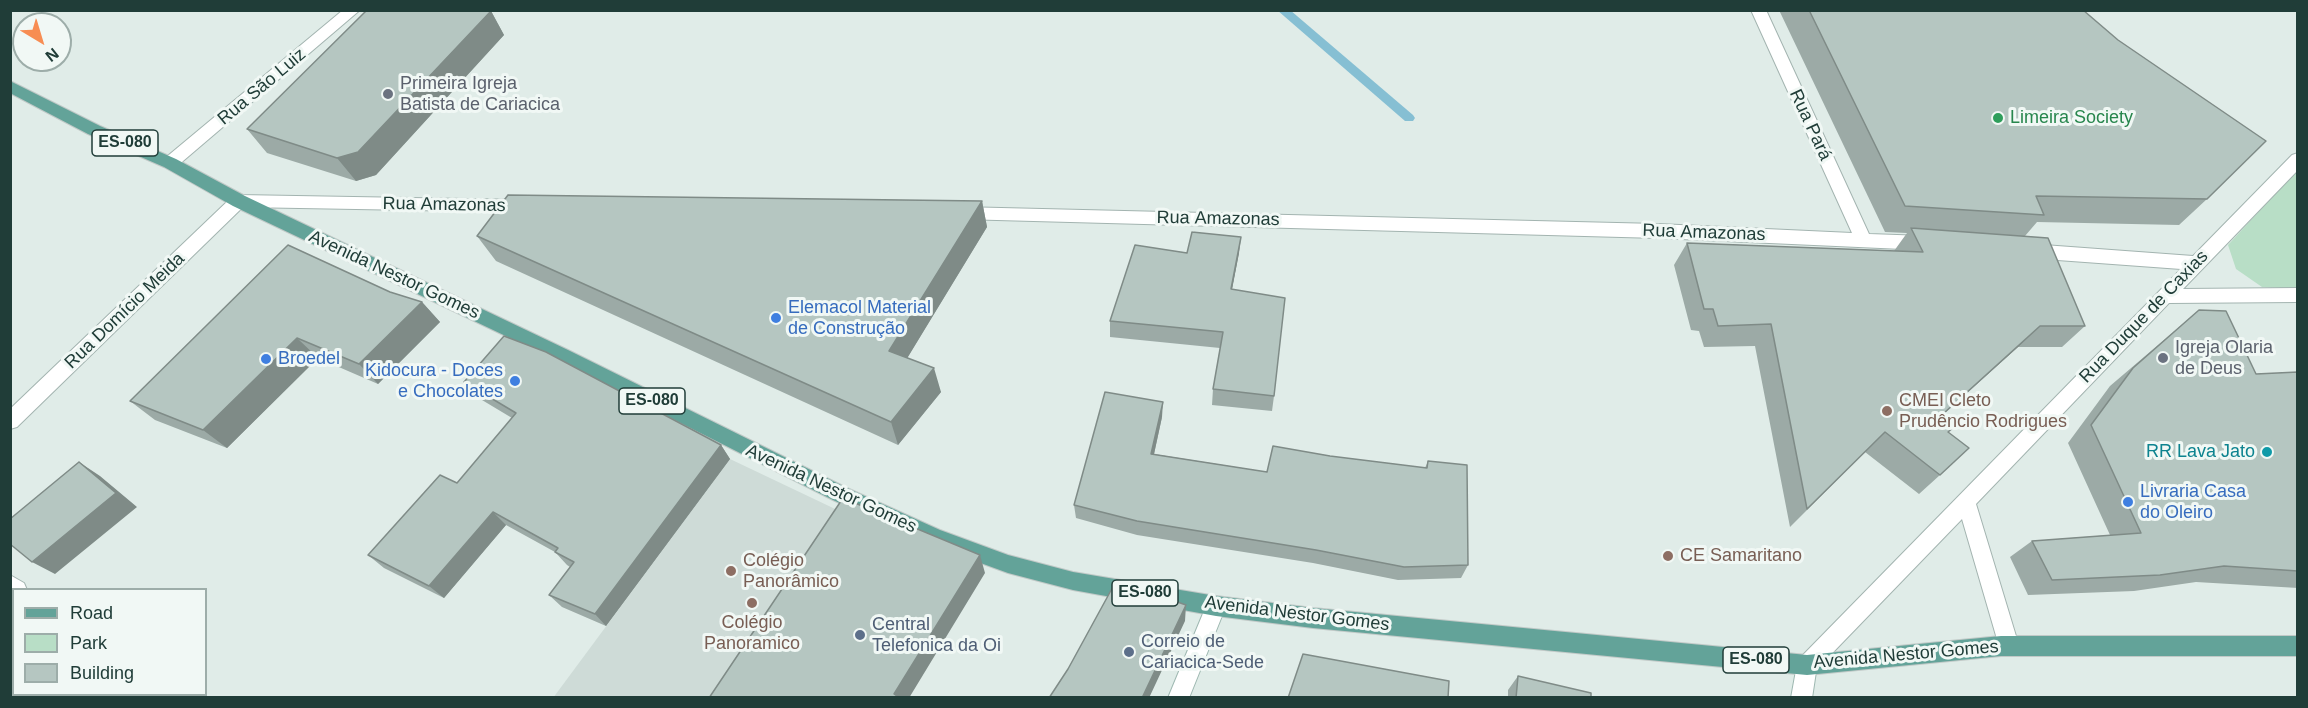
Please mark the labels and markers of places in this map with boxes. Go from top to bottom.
place label: Primeira Igreja Batista de Cariacica [400,73,560,116]
marker: Primeira Igreja Batista de Cariacica [381,87,395,101]
place label: Limeira Society [2010,107,2133,129]
marker: Limeira Society [1991,111,2005,125]
place label: Elemacol Material de Construção [788,297,931,340]
marker: Elemacol Material de Construção [769,311,783,325]
place label: Igreja Olaria de Deus [2175,337,2273,380]
place label: Broedel [278,348,340,370]
marker: Igreja Olaria de Deus [2156,351,2170,365]
marker: Broedel [259,352,273,366]
place label: Kidocura - Doces e Chocolates [365,360,503,403]
marker: Kidocura - Doces e Chocolates [508,374,522,388]
place label: CMEI Cleto Prudêncio Rodrigues [1899,390,2067,432]
marker: CMEI Cleto Prudêncio Rodrigues [1880,404,1894,418]
place label: RR Lava Jato [2146,441,2255,463]
marker: RR Lava Jato [2260,445,2274,459]
place label: Livraria Casa do Oleiro [2140,481,2246,524]
marker: Livraria Casa do Oleiro [2121,495,2135,509]
place label: CE Samaritano [1680,545,1802,567]
marker: CE Samaritano [1661,549,1675,563]
place label: Colégio Panorâmico [743,550,839,592]
marker: Colégio Panorâmico [724,564,738,578]
marker: Colégio Panoramico [745,596,759,610]
place label: Colégio Panoramico [704,612,800,654]
place label: Central Telefonica da Oi [872,614,1001,656]
marker: Central Telefonica da Oi [853,628,867,642]
place label: Correio de Cariacica-Sede [1141,631,1264,674]
marker: Correio de Cariacica-Sede [1122,645,1136,659]

